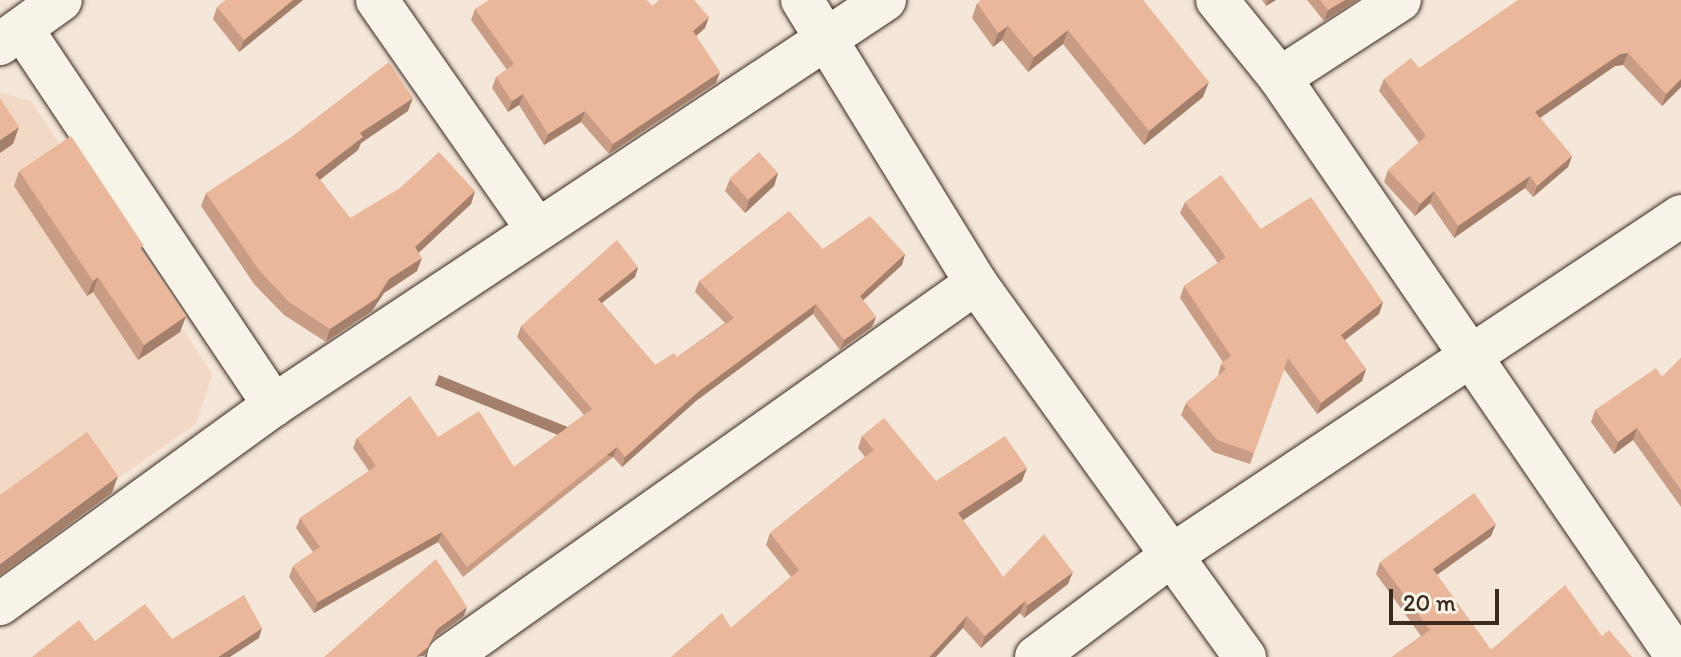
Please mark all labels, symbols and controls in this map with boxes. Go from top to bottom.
scale bar [1393,573,1503,623]
text: 20 m [1403,588,1456,617]

